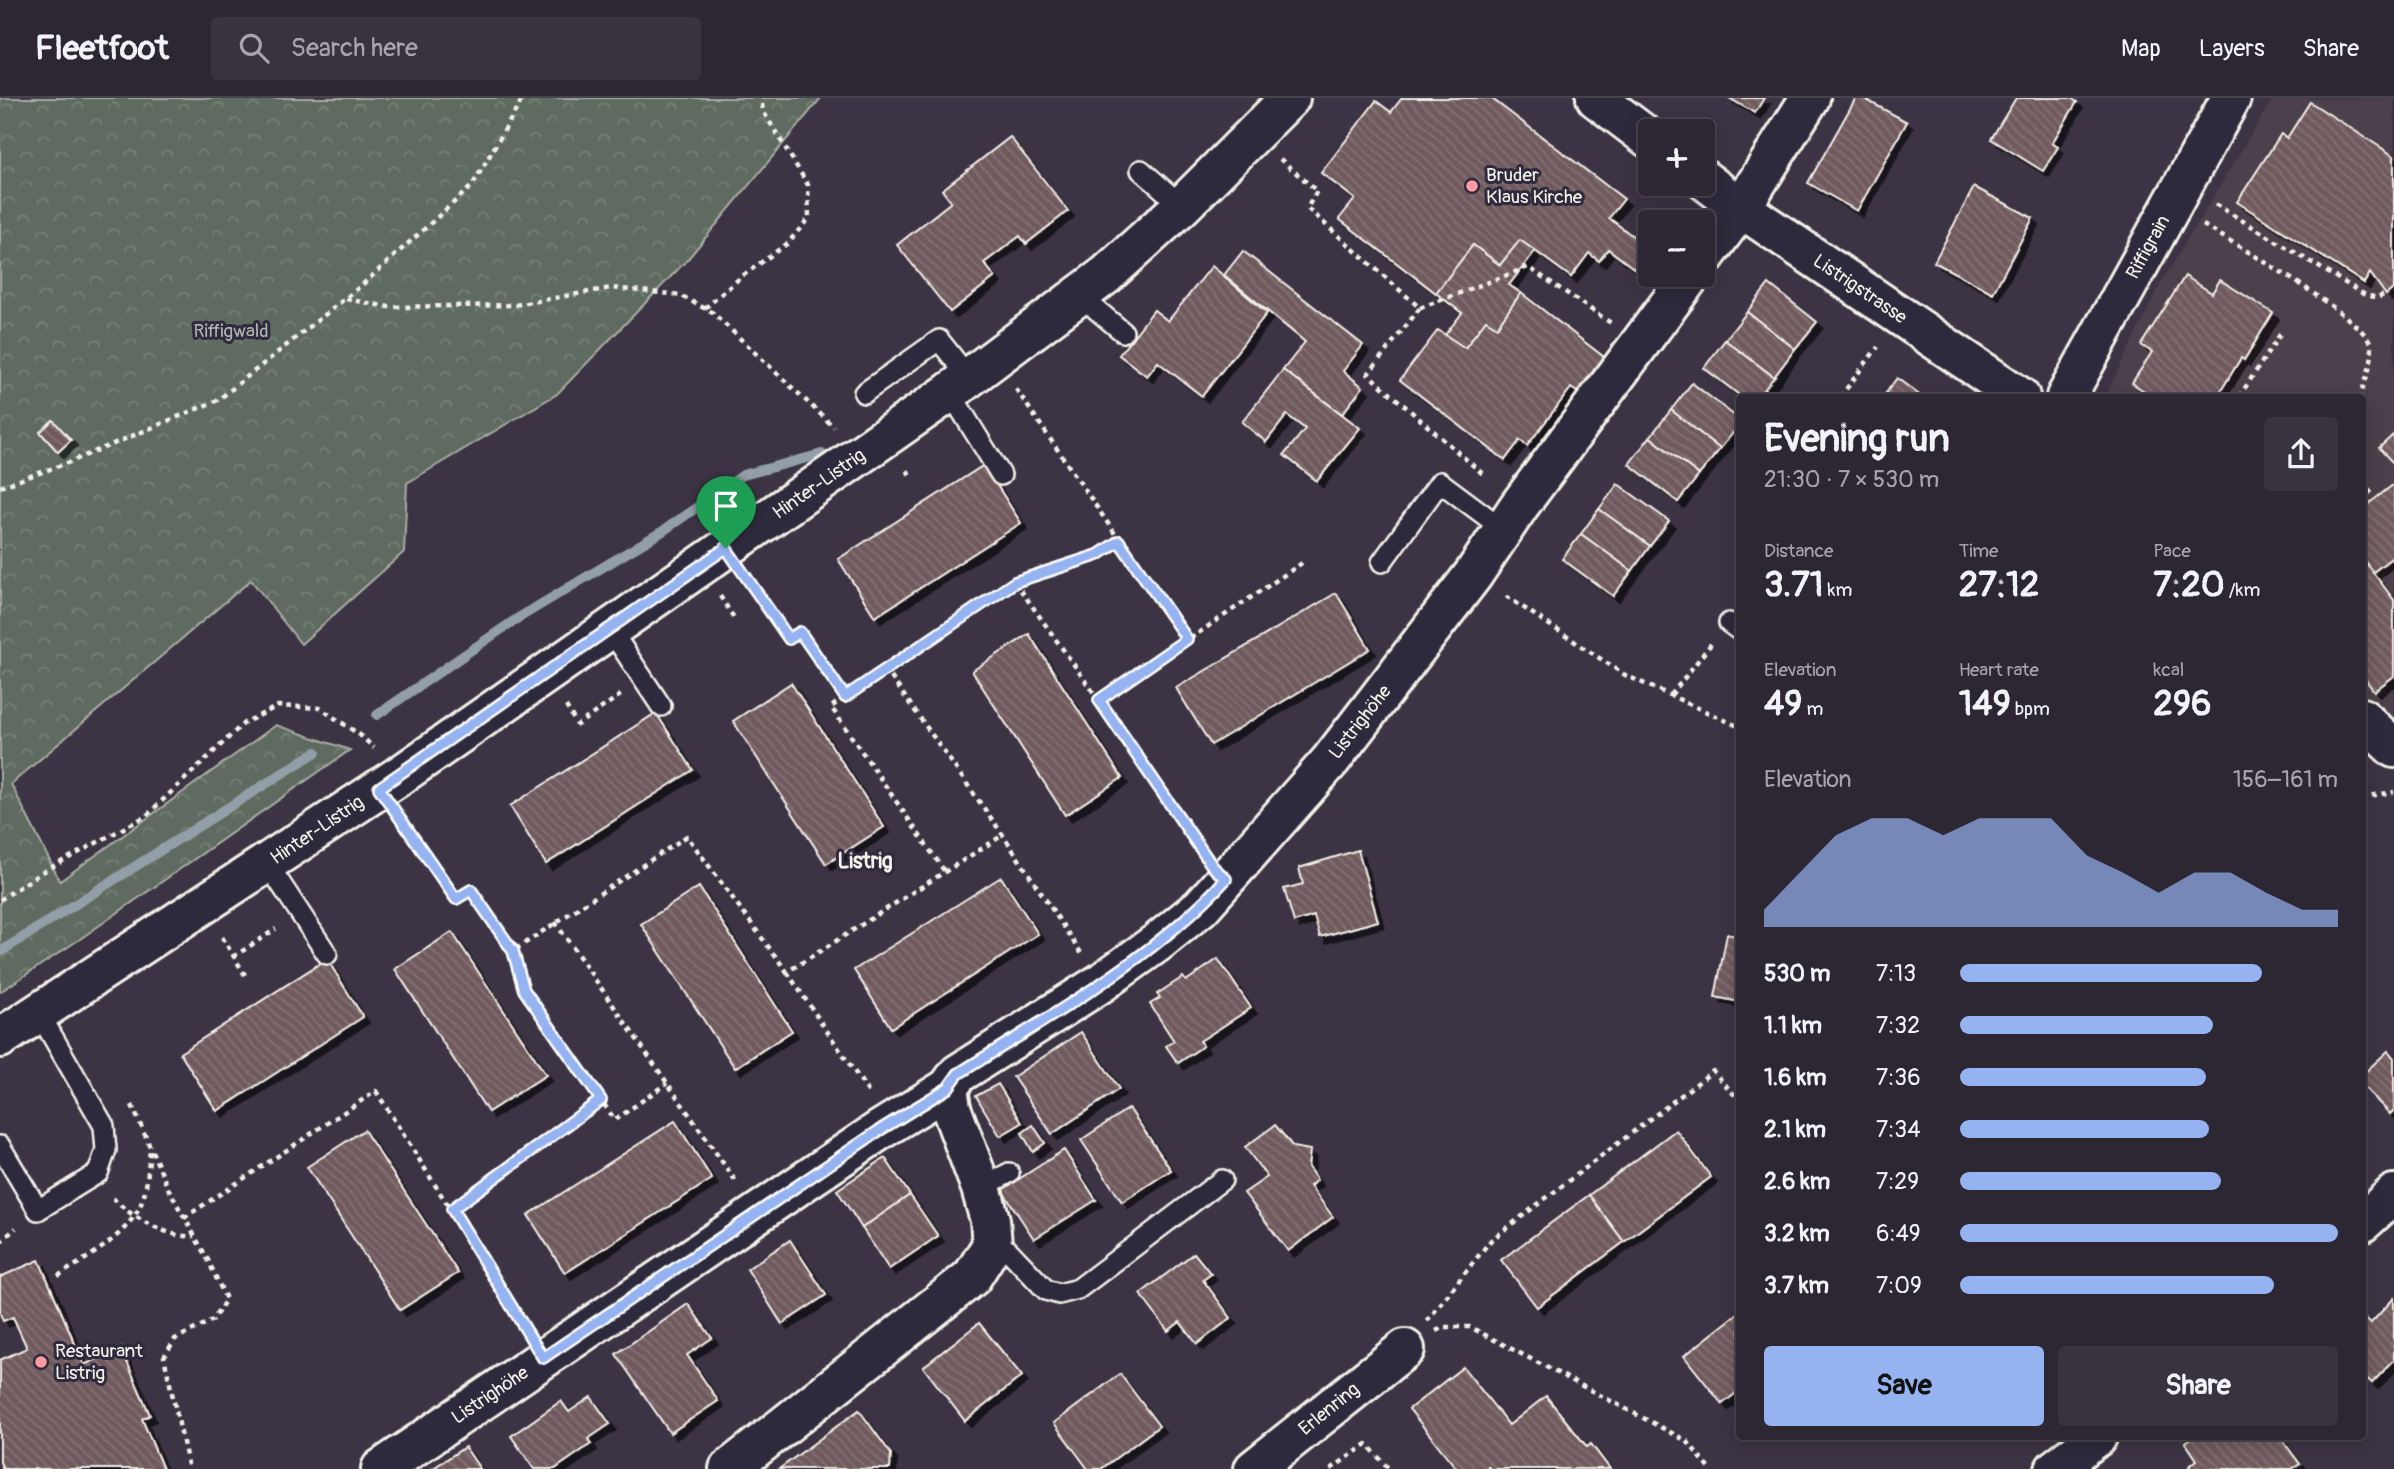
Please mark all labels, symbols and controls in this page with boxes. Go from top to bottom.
search box [211,17,701,80]
text: Fleetfoot [35,28,169,69]
icon: search [235,29,273,67]
text: Search here [291,32,418,64]
text: Map [2121,34,2161,63]
text: Layers [2199,34,2265,63]
text: Share [2303,34,2359,63]
map controls [1638,119,1715,287]
button: + [1638,119,1715,196]
place label: Bruder Klaus Kirche [1486,163,1583,209]
marker: Bruder Klaus Kirche [1464,178,1480,194]
button: − [1638,210,1715,287]
street label: Riffigrain [2121,211,2175,283]
street label: Listrigstrasse [1808,249,1912,330]
park label: Riffigwald [193,319,269,343]
text: Evening run [1764,415,1950,463]
button: share [2264,417,2338,491]
street label: Hinter-Listrig [768,443,870,525]
text: 21:30 · 7 × 530 m [1764,465,1939,494]
pin [696,476,756,548]
icon: arrive [707,487,745,525]
text: Distance [1764,539,1833,563]
text: Time [1959,539,1998,563]
text: Pace [2153,539,2191,563]
text: 3.71 [1764,563,1823,607]
text: 27:12 [1959,563,2039,607]
text: 7:20 [2153,563,2225,607]
text: km [1823,578,1852,602]
text: /km [2225,578,2260,602]
text: Elevation [1764,658,1836,682]
text: Heart rate [1959,658,2039,682]
text: kcal [2153,658,2184,682]
street label: Listrighöhe [1324,680,1397,764]
text: 49 [1764,682,1802,726]
text: 149 [1959,682,2011,726]
text: 296 [2153,682,2211,726]
text: m [1802,697,1823,721]
text: bpm [2011,697,2050,721]
text: Elevation [1764,765,1852,794]
text: 156–161 m [2233,765,2338,794]
street label: Hinter-Listrig [266,790,368,870]
district label: Listrig [837,848,893,875]
text: 530 m [1764,959,1830,988]
text: 7:13 [1876,959,1916,988]
text: 1.1 km [1764,1011,1822,1040]
text: 7:32 [1876,1011,1920,1040]
text: 1.6 km [1764,1063,1826,1092]
text: 7:36 [1876,1063,1921,1092]
text: 2.1 km [1764,1115,1826,1144]
text: 7:34 [1876,1115,1920,1144]
text: 2.6 km [1764,1167,1830,1196]
text: 7:29 [1876,1167,1919,1196]
text: 3.2 km [1764,1219,1830,1248]
text: 6:49 [1876,1219,1921,1248]
text: 3.7 km [1764,1271,1829,1300]
text: 7:09 [1876,1271,1922,1300]
place label: Restaurant Listrig [55,1339,143,1385]
button: Save [1764,1346,2044,1426]
button: Share [2058,1346,2338,1426]
marker: Restaurant Listrig [33,1354,49,1370]
street label: Listrighöhe [447,1360,534,1429]
street label: Erlenring [1294,1377,1364,1441]

